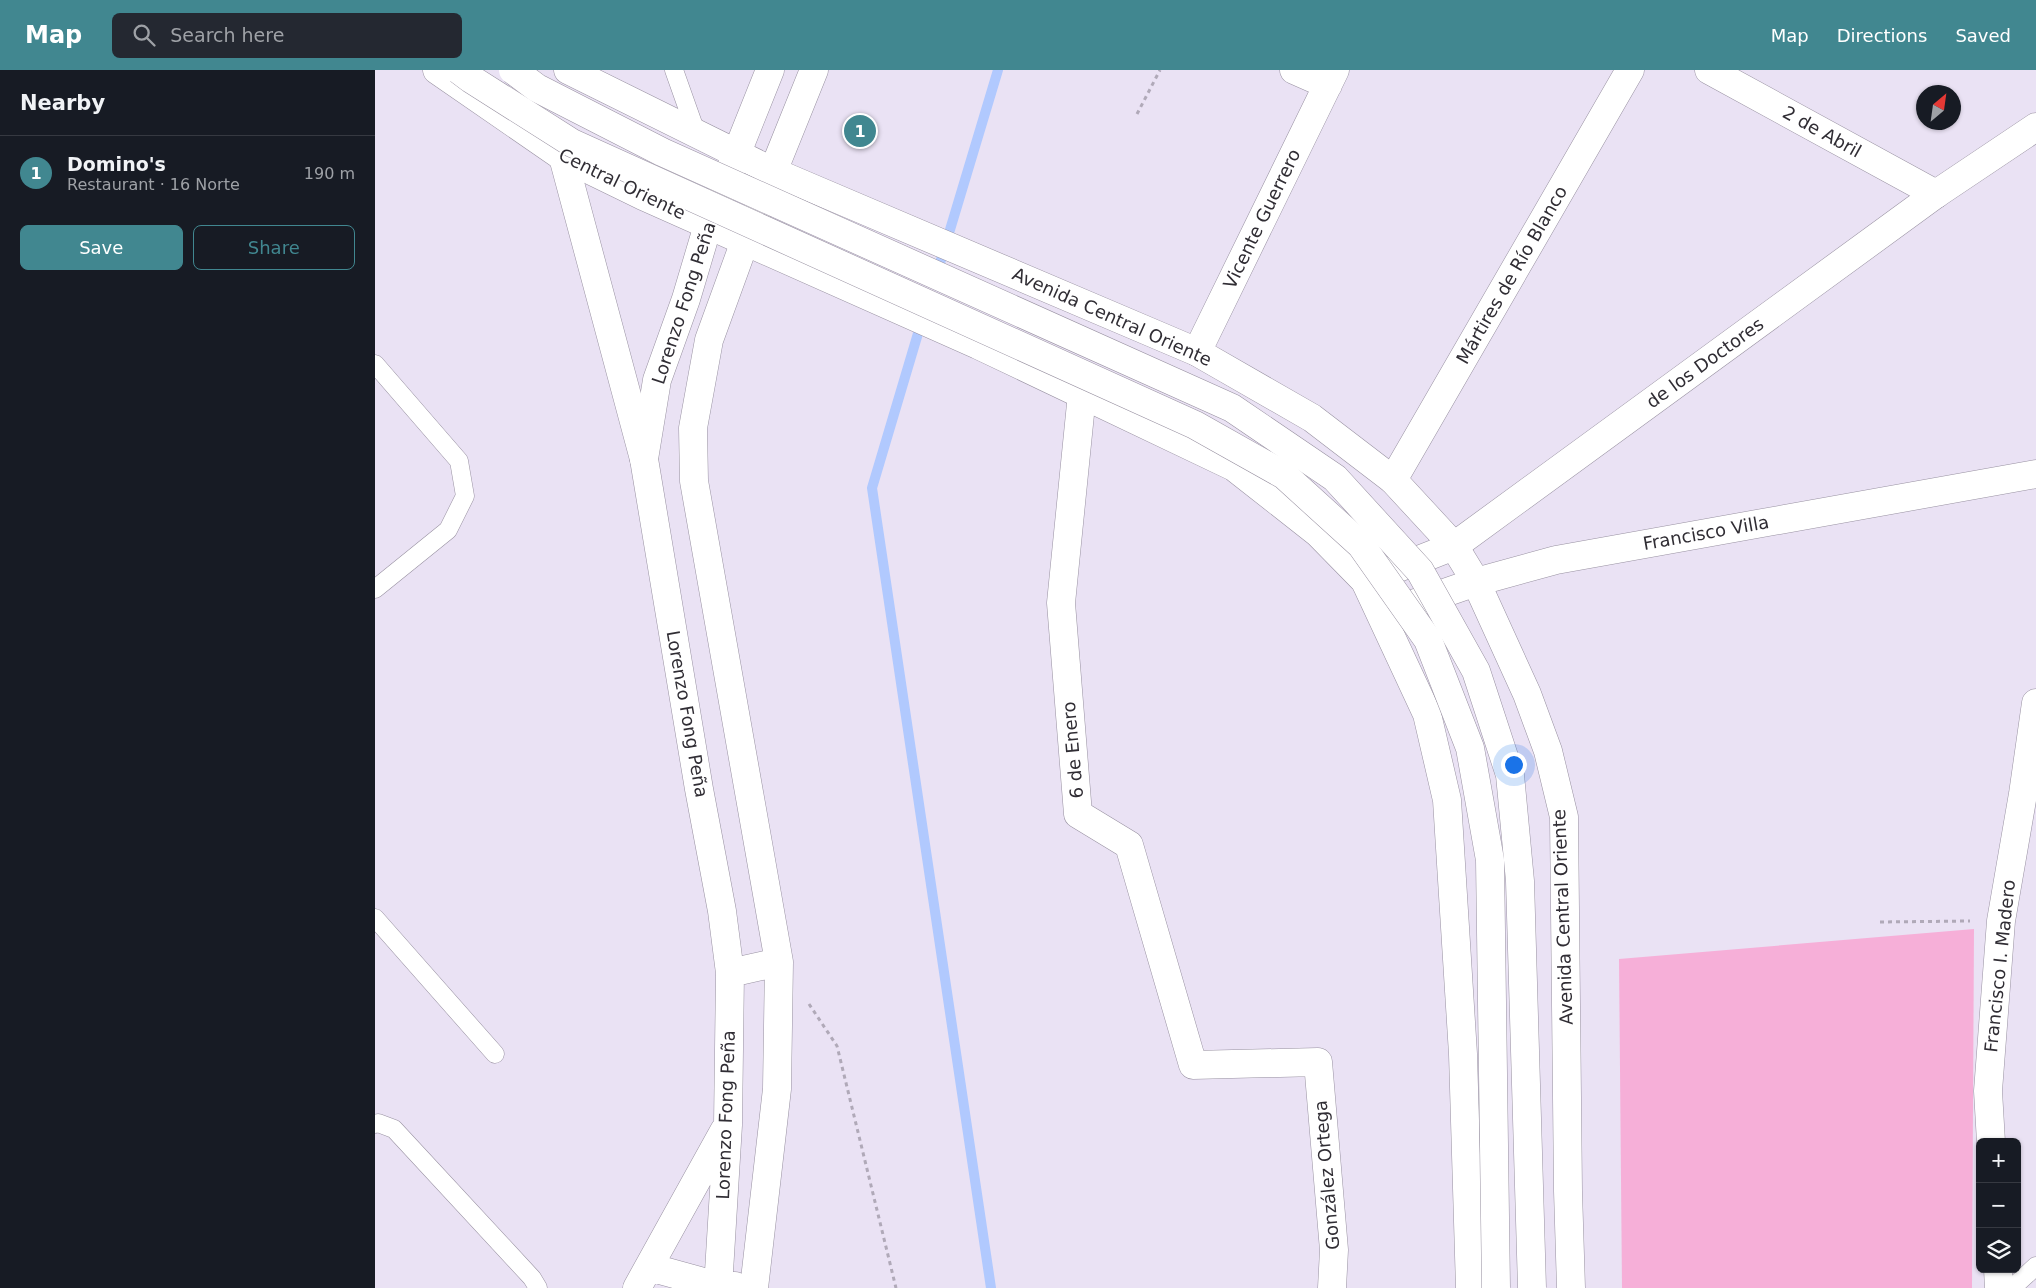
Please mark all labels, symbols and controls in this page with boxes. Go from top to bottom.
search box [112,13,462,58]
text: Map [25,21,82,49]
icon: search [130,21,158,49]
text: Search here [170,24,284,46]
text: Map [1771,25,1809,46]
text: Directions [1837,25,1927,46]
text: Saved [1955,25,2011,46]
north arrow [1916,85,1961,130]
text: Nearby [20,91,105,115]
street label: 2 de Abril [1779,101,1865,162]
pin: 1 [844,112,876,150]
street label: Central Oriente [555,144,689,223]
street label: Vicente Guerrero [1219,146,1304,292]
text: Domino's [67,153,166,175]
text: 1 [30,164,42,183]
text: 190 m [304,164,355,183]
text: Restaurant · 16 Norte [67,175,240,194]
street label: Mártires de Río Blanco [1452,182,1571,368]
street label: Lorenzo Fong Peña [647,219,720,387]
button: Save [20,225,183,270]
button: Share [193,225,355,270]
street label: Avenida Central Oriente [1009,263,1215,370]
street label: de los Doctores [1642,313,1767,412]
street label: Francisco Villa [1641,511,1771,554]
street label: Lorenzo Fong Peña [662,629,713,799]
street label: 6 de Enero [1058,701,1087,799]
your location [1501,752,1527,778]
street label: Avenida Central Oriente [1548,809,1577,1025]
street label: Francisco I. Madero [1980,879,2019,1053]
street label: Lorenzo Fong Peña [712,1030,739,1200]
street label: González Ortega [1309,1099,1344,1251]
map controls [1976,1138,2021,1273]
button: + [1976,1138,2021,1183]
button: − [1976,1183,2021,1228]
button: layers [1976,1228,2021,1273]

